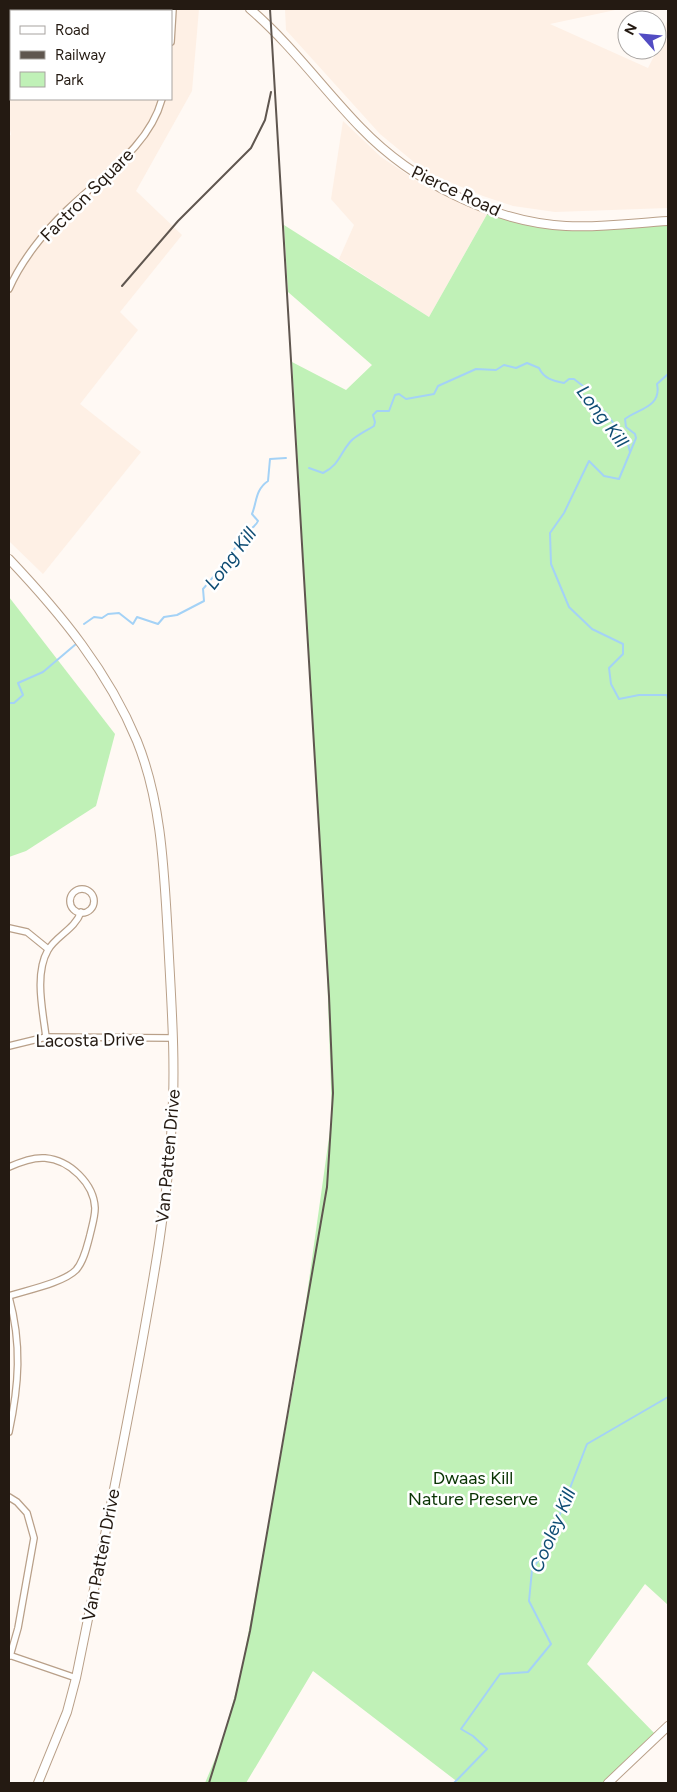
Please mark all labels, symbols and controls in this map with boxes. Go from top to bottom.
legend [10,10,172,100]
north arrow [617,10,667,60]
text: Road [55,21,90,39]
text: N [621,21,641,38]
text: Railway [55,46,106,64]
text: Park [55,71,84,89]
street label: Factron Square [36,144,138,246]
street label: Pierce Road [408,161,504,221]
water label: Long Kill [572,381,634,453]
water label: Long Kill [200,522,262,594]
street label: Lacosta Drive [35,1028,145,1052]
street label: Van Patten Drive [151,1088,185,1224]
park label: Dwaas Kill Nature Preserve [408,1467,538,1510]
water label: Cooley Kill [524,1484,581,1576]
street label: Van Patten Drive [77,1487,125,1623]

